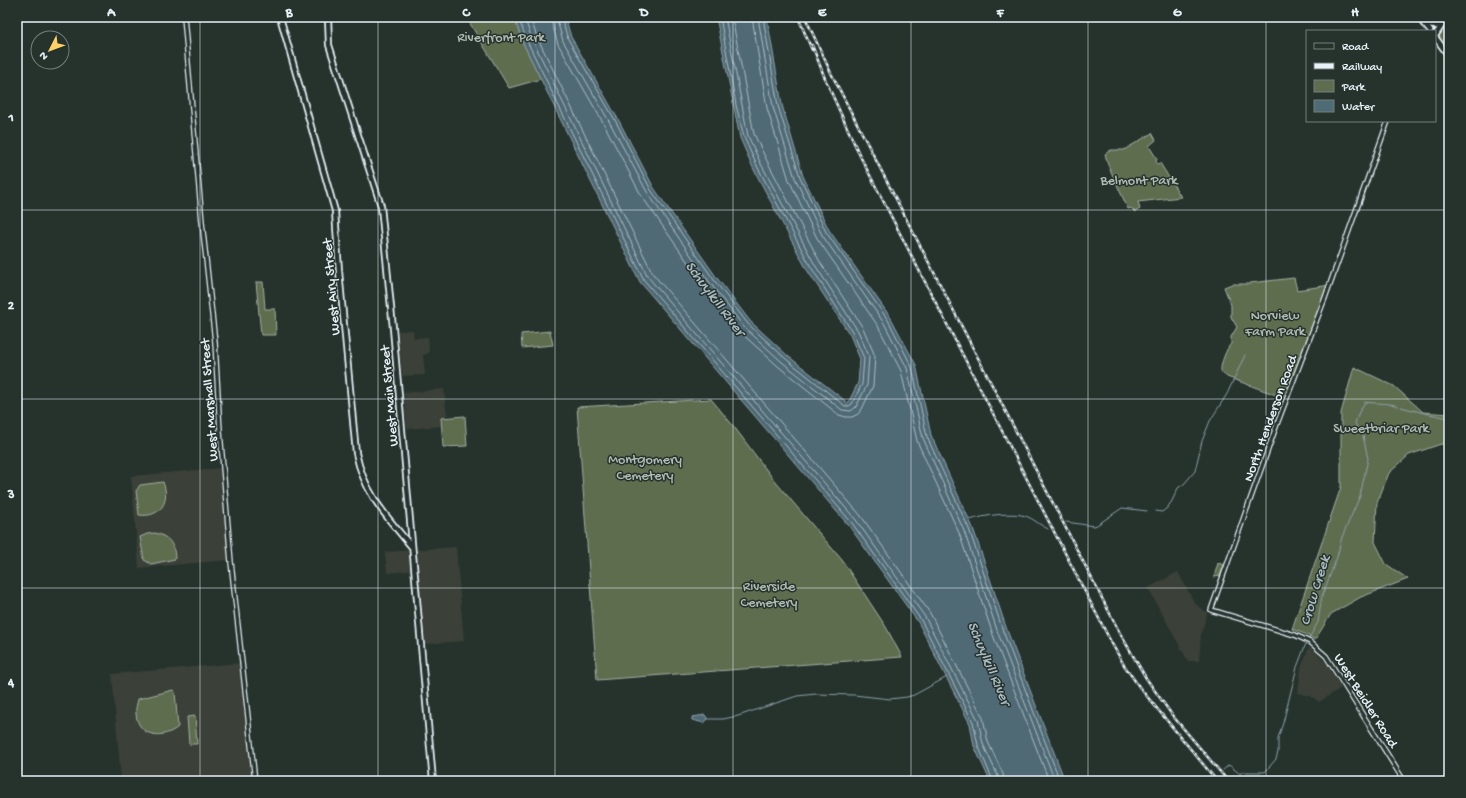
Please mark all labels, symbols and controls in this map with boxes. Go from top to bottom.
text: A [106,6,116,21]
text: B [285,6,294,21]
text: C [461,6,471,21]
text: D [639,6,649,21]
text: E [818,6,827,21]
text: F [996,6,1005,21]
text: G [1173,6,1182,21]
text: H [1351,6,1359,21]
north arrow [30,30,70,70]
park label: Riverfront Park [457,30,547,47]
legend [1306,30,1436,122]
text: Road [1342,41,1369,55]
text: N [37,49,51,62]
text: Railway [1342,61,1382,75]
text: Park [1341,81,1367,95]
text: Water [1342,101,1376,115]
text: 1 [7,111,14,126]
park label: Belmont Park [1099,173,1179,190]
street label: West Airy Street [320,236,345,336]
water label: Schuylkill River [681,258,750,342]
text: 2 [8,299,15,314]
park label: Norview Farm Park [1244,308,1307,341]
street label: West Marshall Street [198,337,223,462]
street label: West Main Street [378,343,403,447]
street label: North Henderson Road [1241,352,1303,484]
park label: Sweetbriar Park [1333,421,1431,438]
park label: Montgomery Cemetery [608,452,682,485]
text: 3 [7,488,15,503]
water label: Crow Creek [1297,552,1335,628]
park label: Riverside Cemetery [741,579,797,612]
water label: Schuylkill River [963,619,1015,711]
street label: West Beidler Road [1329,651,1402,753]
text: 4 [7,676,15,691]

